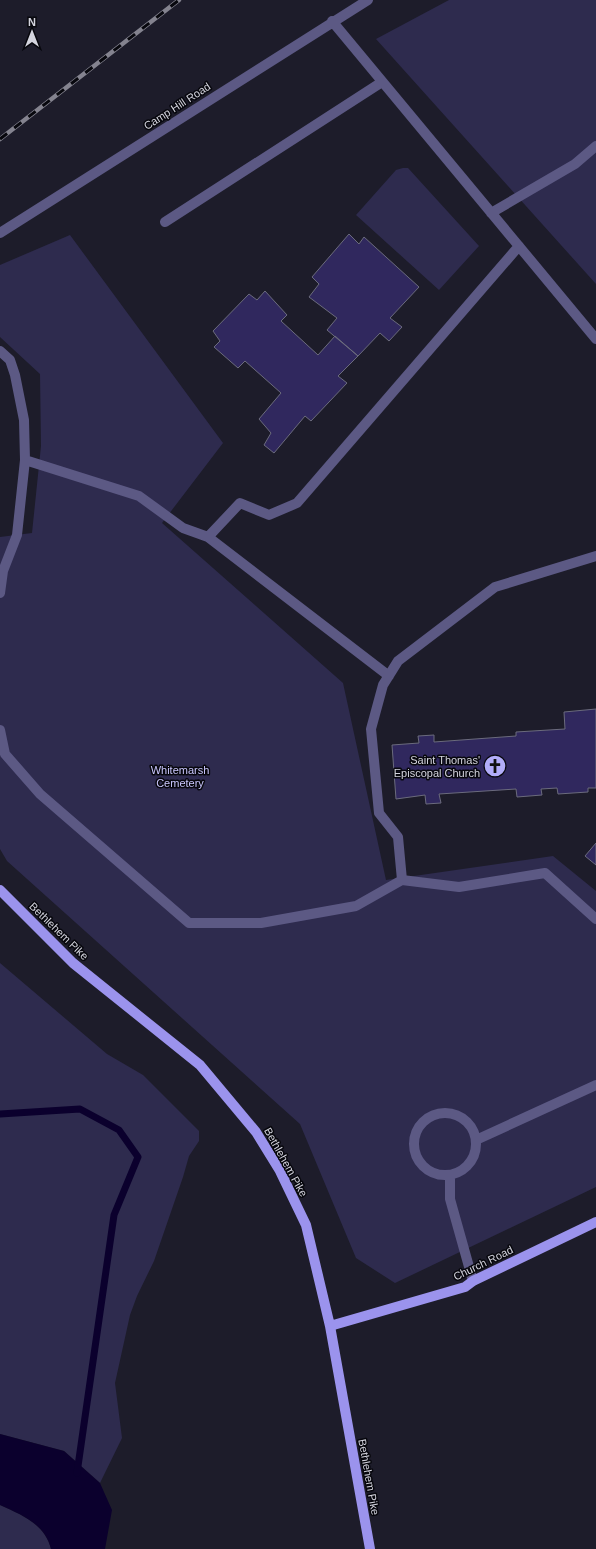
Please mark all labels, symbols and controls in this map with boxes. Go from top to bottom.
north arrow [12,12,52,52]
text: N [28,16,36,28]
street label: Camp Hill Road [141,80,213,132]
church icon: Saint Thomas' Episcopal Church [482,753,508,779]
place label: Saint Thomas' Episcopal Church [394,754,480,779]
park label: Whitemarsh Cemetery [151,764,209,789]
street label: Bethlehem Pike [27,900,91,962]
street label: Bethlehem Pike [262,1125,310,1199]
street label: Church Road [451,1243,515,1283]
street label: Bethlehem Pike [356,1438,382,1516]

